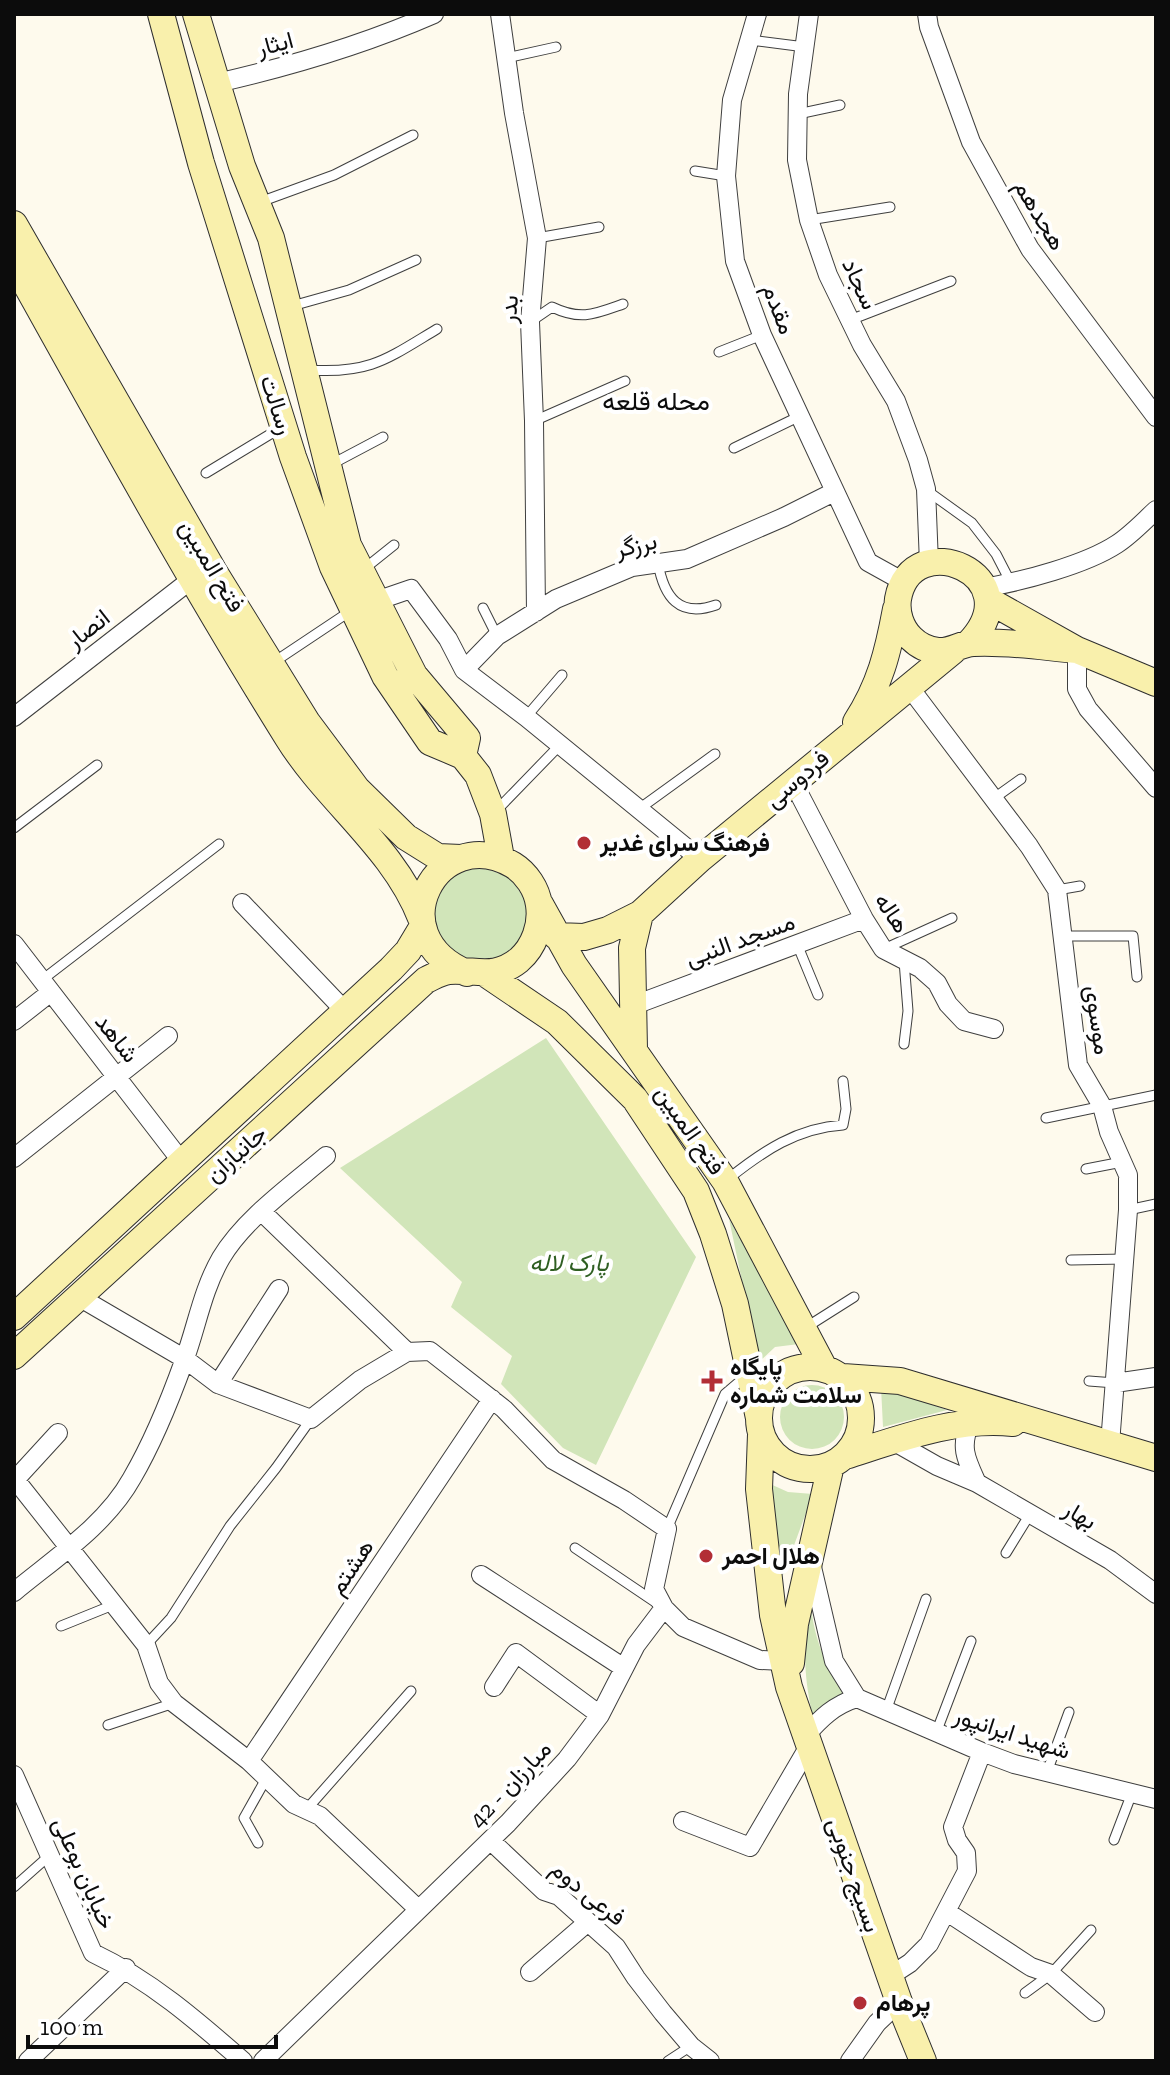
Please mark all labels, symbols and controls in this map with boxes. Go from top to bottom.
street label: ایثار [252,25,297,63]
street label: هجدهم [1006,174,1073,257]
street label: سجاد [836,254,885,314]
street label: مقدم [755,279,802,339]
street label: بدر [493,294,525,325]
street label: رسالت [253,371,301,439]
district label: محله قلعه [602,385,710,417]
street label: فتح المبین [171,514,251,619]
street label: برزگر [611,525,660,565]
street label: انصار [59,603,116,656]
street label: فردوسی [759,743,835,815]
place label: فرهنگ سرای غدیر [599,828,770,858]
marker: فرهنگ سرای غدیر [575,834,593,852]
street label: هاله [869,887,916,938]
street label: مسجد النبی [681,906,799,973]
street label: موسوی [1078,983,1118,1057]
street label: شاهد [89,1007,146,1068]
street label: فتح المبین [647,1079,732,1182]
street label: جانبازان [199,1119,273,1189]
park label: پارک لاله [529,1248,609,1279]
place label: پایگاه سلامت شماره [730,1352,862,1410]
marker: پایگاه سلامت شماره [701,1370,723,1392]
street label: بهار [1057,1493,1102,1536]
street label: هشتم [322,1533,381,1601]
place label: هلال احمر [721,1541,820,1571]
marker: هلال احمر [697,1547,715,1565]
street label: شهید ایرانپور [949,1700,1074,1767]
street label: مبارزان - 42 [462,1734,558,1834]
street label: خیابان بوعلی [46,1812,122,1934]
street label: بسیج جنوبی [819,1814,888,1937]
street label: فرعی دوم [544,1854,632,1933]
place label: پرهام [876,1988,930,2019]
marker: پرهام [851,1994,869,2012]
scale bar [28,1999,276,2049]
text: 100 m [40,2012,103,2041]

